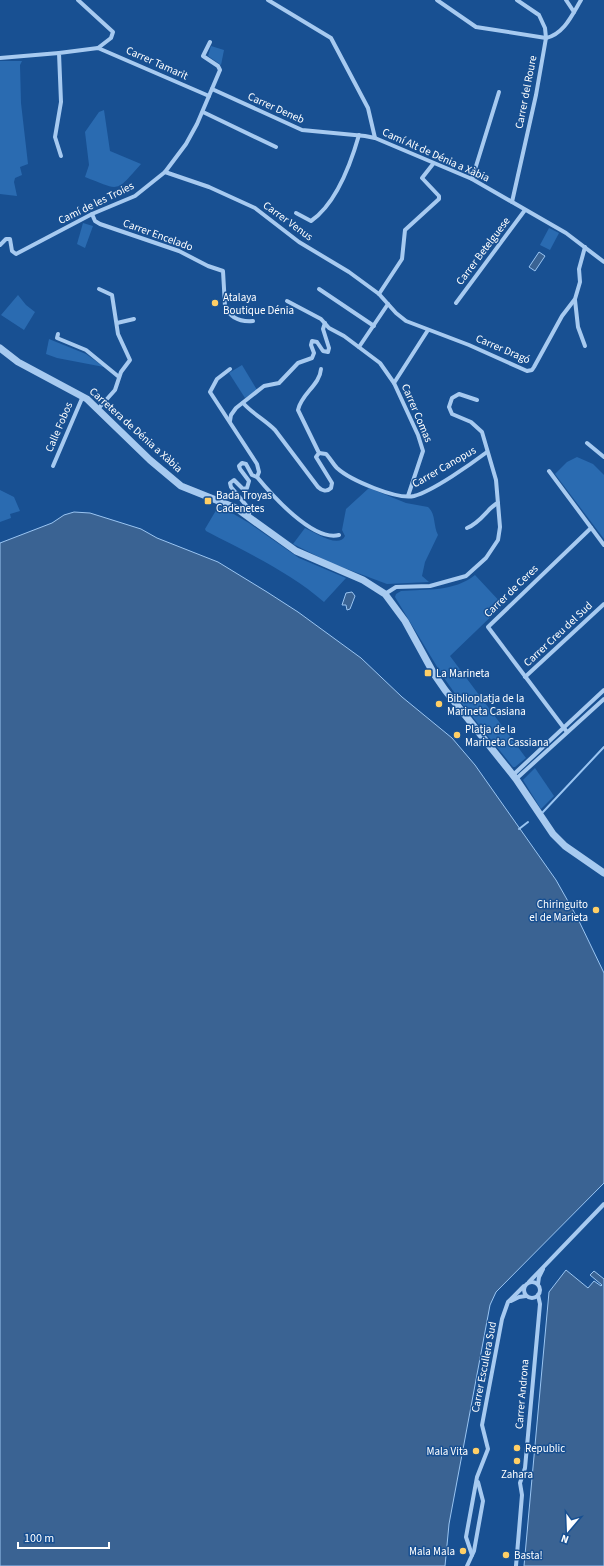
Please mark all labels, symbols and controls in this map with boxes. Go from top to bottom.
street label: Carrer Tamarit [124,43,191,83]
street label: Carrer del Roure [512,53,541,130]
street label: Carrer Deneb [245,89,307,127]
street label: Camí Alt de Dénia a Xàbia [380,125,492,185]
street label: Camí de les Troies [56,178,137,228]
street label: Carrer Venus [260,198,316,244]
street label: Carrer Betelguese [452,214,514,288]
street label: Carrer Encelado [121,215,195,255]
place label: Atalaya Boutique Dénia [223,290,294,318]
marker: Atalaya Boutique Dénia [210,298,220,308]
street label: Carrer Dragó [473,331,533,367]
street label: Carrer Comas [398,381,436,445]
street label: Carretera de Dénia a Xàbia [86,384,186,476]
street label: Calle Fobos [42,399,76,454]
street label: Carrer Canopus [409,442,479,491]
place label: Bada Troyas Cadenetes [216,488,272,516]
marker: Bada Troyas Cadenetes [203,496,213,506]
street label: Carrer de Ceres [481,561,542,621]
street label: Carrer Creu del Sud [520,598,596,670]
place label: La Marineta [436,666,490,681]
marker: La Marineta [423,668,433,678]
place label: Biblioplatja de la Marineta Casiana [447,691,526,719]
marker: Biblioplatja de la Marineta Casiana [434,699,444,709]
place label: Platja de la Marineta Cassiana [465,722,549,750]
marker: Platja de la Marineta Cassiana [452,730,462,740]
place label: Chiringuito el de Marieta [529,897,588,925]
marker: Chiringuito el de Marieta [591,905,601,915]
street label: Carrer Escullera Sud [468,1320,500,1414]
street label: Carrer Androna [511,1358,533,1430]
place label: Republic [525,1441,565,1456]
marker: Republic [512,1443,522,1453]
place label: Mala Vita [427,1444,468,1459]
marker: Mala Vita [471,1446,481,1456]
marker: Zahara [512,1456,522,1466]
place label: Zahara [501,1467,533,1482]
north arrow [548,1510,588,1550]
scale bar [18,1524,109,1550]
text: 100 m [24,1530,54,1547]
text: N [559,1531,571,1547]
place label: Mala Mala [409,1544,455,1559]
marker: Mala Mala [458,1546,468,1556]
place label: Basta! [514,1548,543,1563]
marker: Basta! [501,1550,511,1560]

